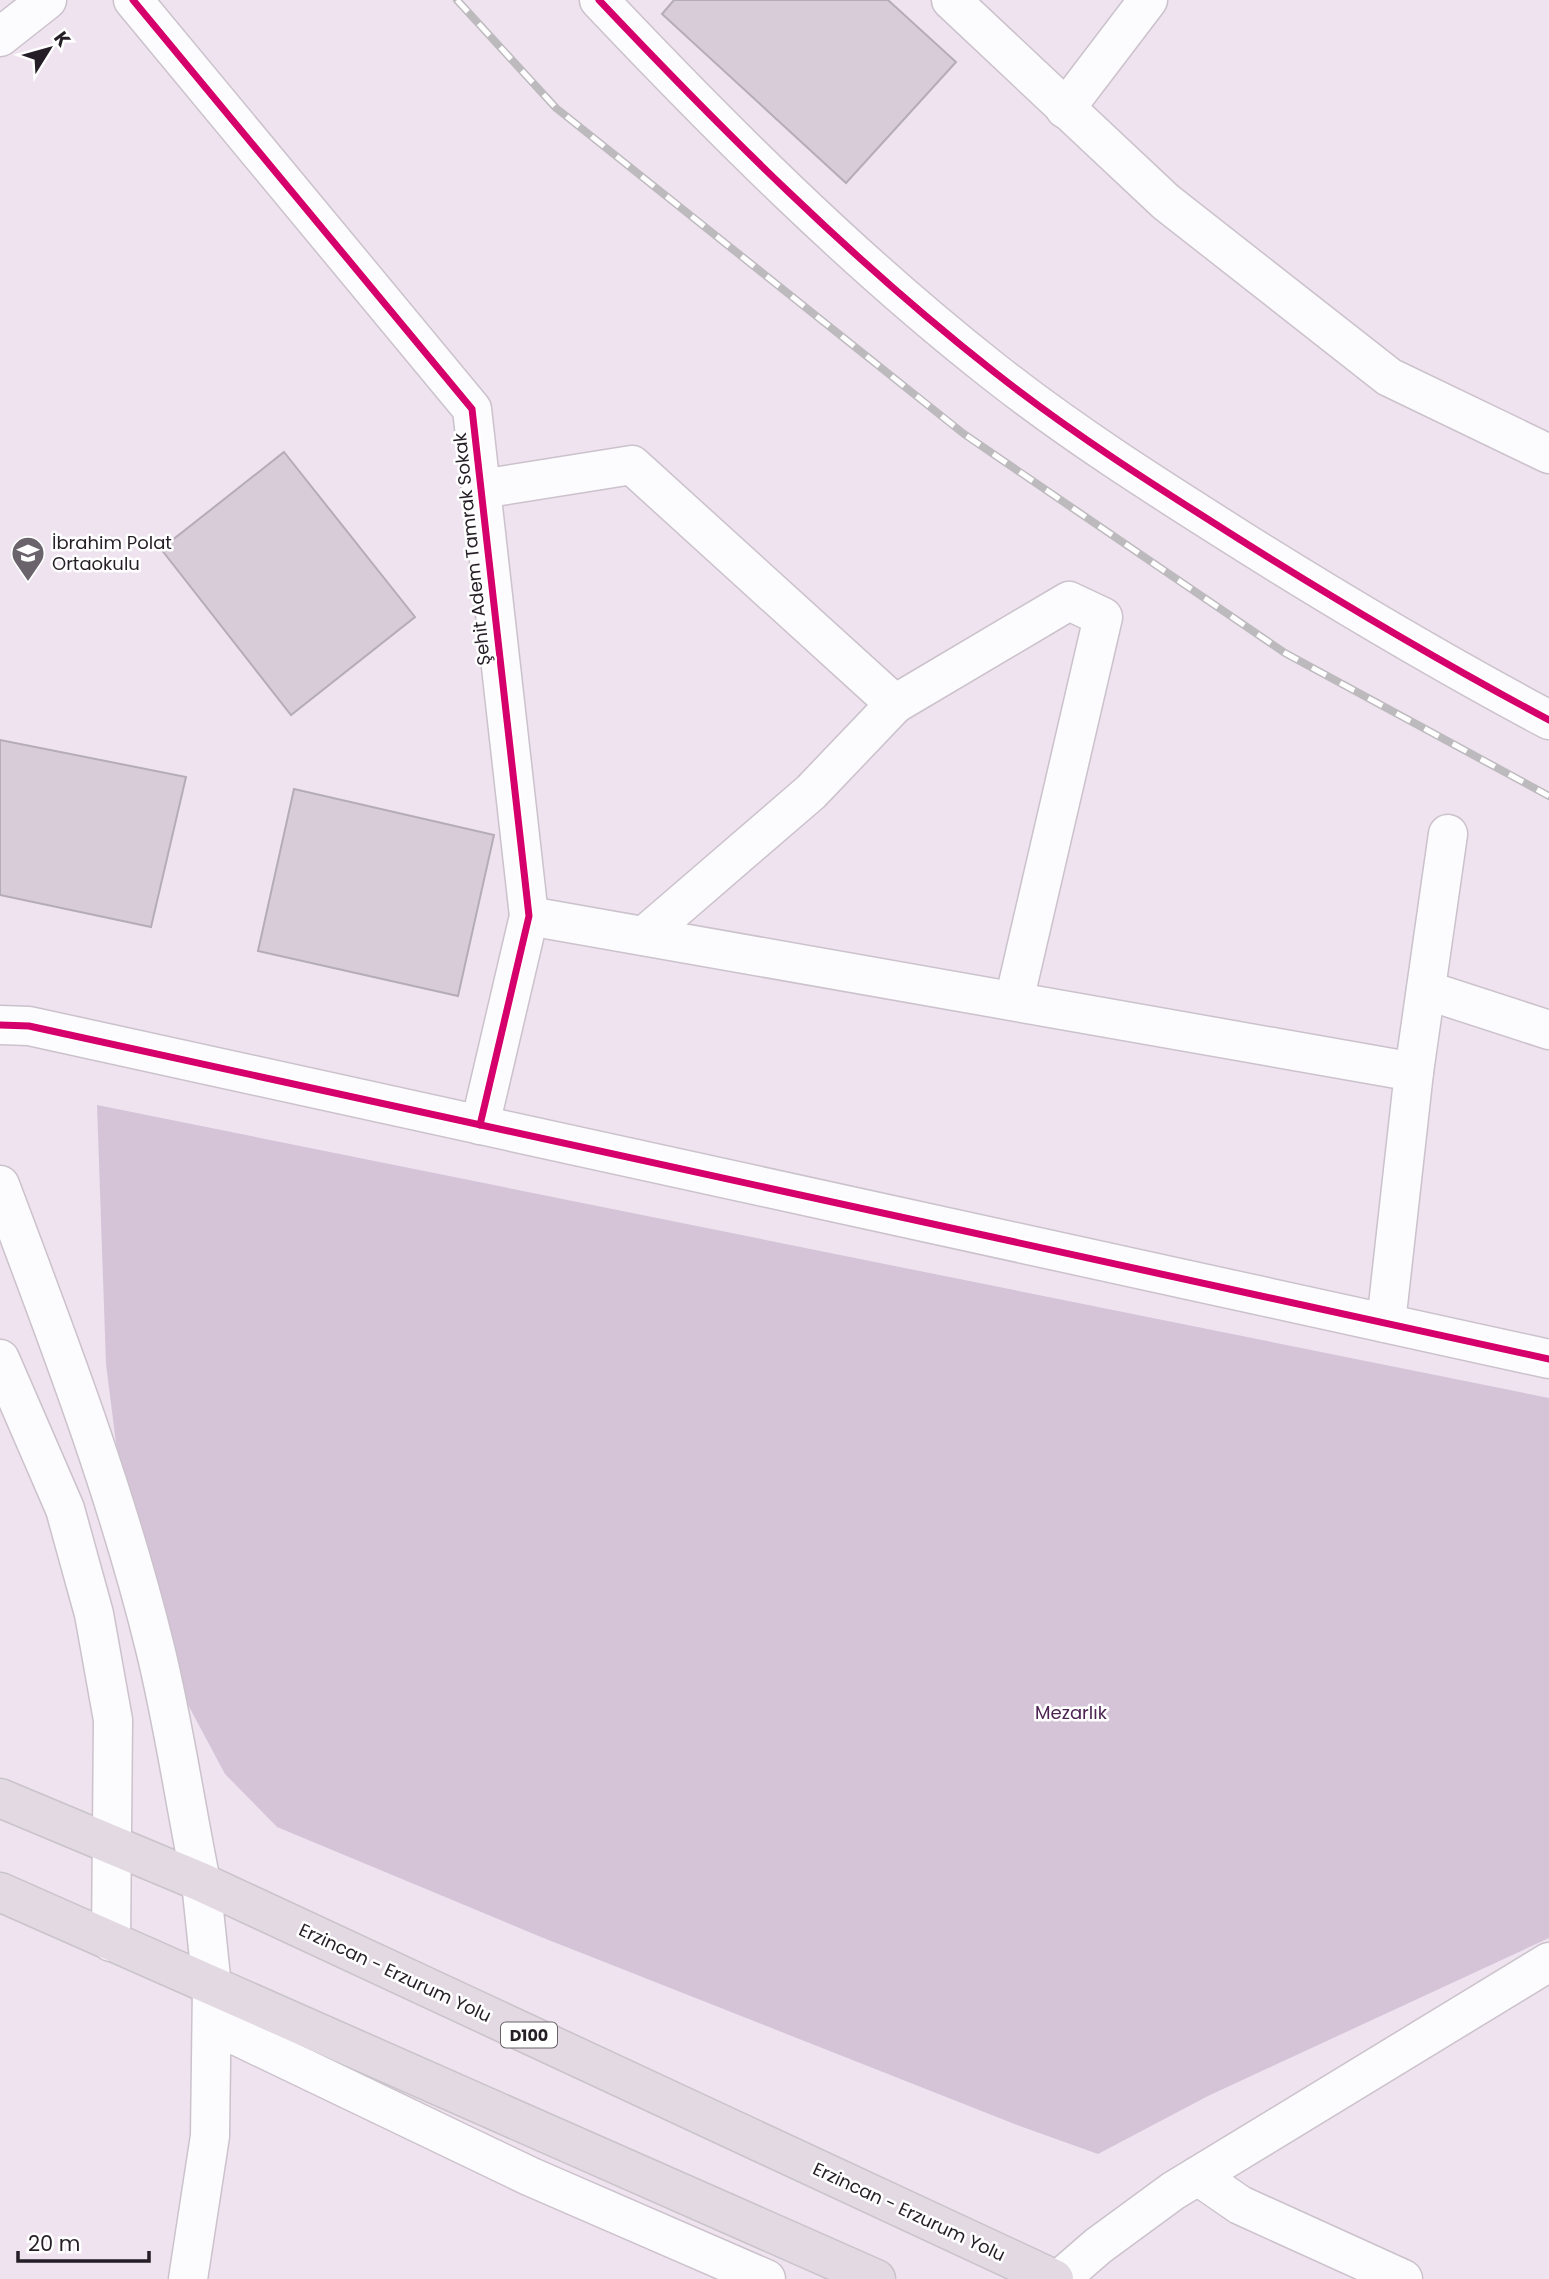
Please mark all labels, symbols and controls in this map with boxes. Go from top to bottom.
north arrow [14,14,84,84]
text: K [47,26,77,52]
street label: Şehit Adem Tamrak Sokak [447,431,496,667]
place label: İbrahim Polat Ortaokulu [52,530,172,576]
school or university icon: İbrahim Polat Ortaokulu [9,534,47,583]
park label: Mezarlık [1035,1700,1108,1725]
street label: Erzincan - Erzurum Yolu [295,1917,495,2028]
road number: D100 [501,2022,557,2048]
street label: Erzincan - Erzurum Yolu [809,2156,1009,2267]
scale bar [18,2220,149,2264]
text: 20 m [28,2229,81,2258]

